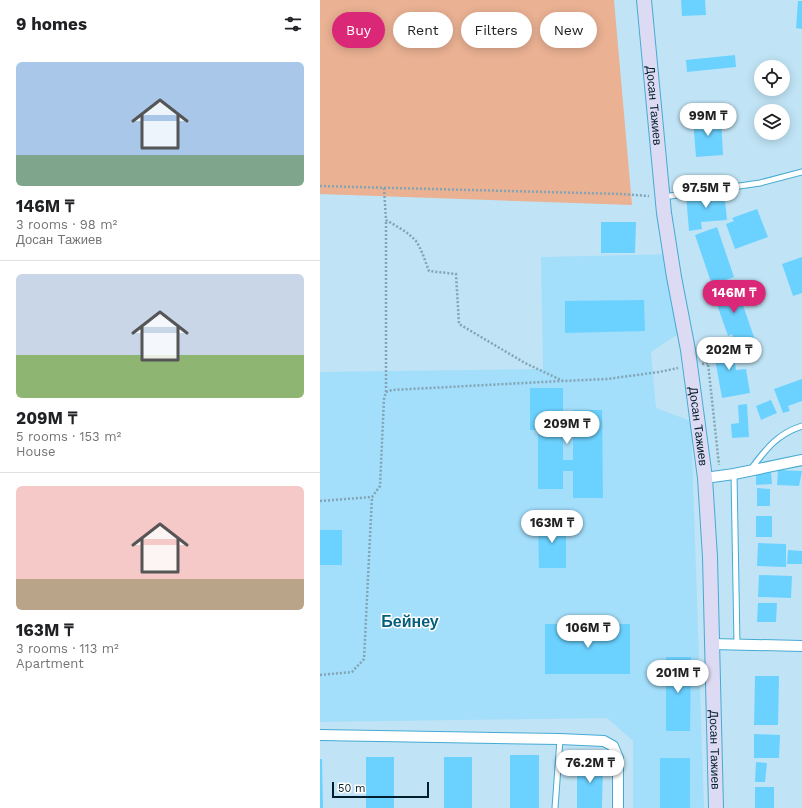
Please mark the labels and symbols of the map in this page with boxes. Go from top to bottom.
street label: Досан Тажиев [643,65,665,146]
pin: 99M ₸ [680,103,736,137]
pin: 97.5M ₸ [669,175,743,209]
pin: 146M ₸ [701,280,767,314]
pin: 202M ₸ [696,337,762,371]
street label: Досан Тажиев [686,386,710,467]
pin: 209M ₸ [534,411,600,445]
pin: 163M ₸ [519,510,585,544]
district label: Бейнеу [381,612,439,631]
pin: 106M ₸ [555,615,621,649]
pin: 201M ₸ [645,660,711,694]
street label: Досан Тажиев [707,710,723,790]
pin: 76.2M ₸ [553,750,627,784]
scale bar [332,780,429,799]

